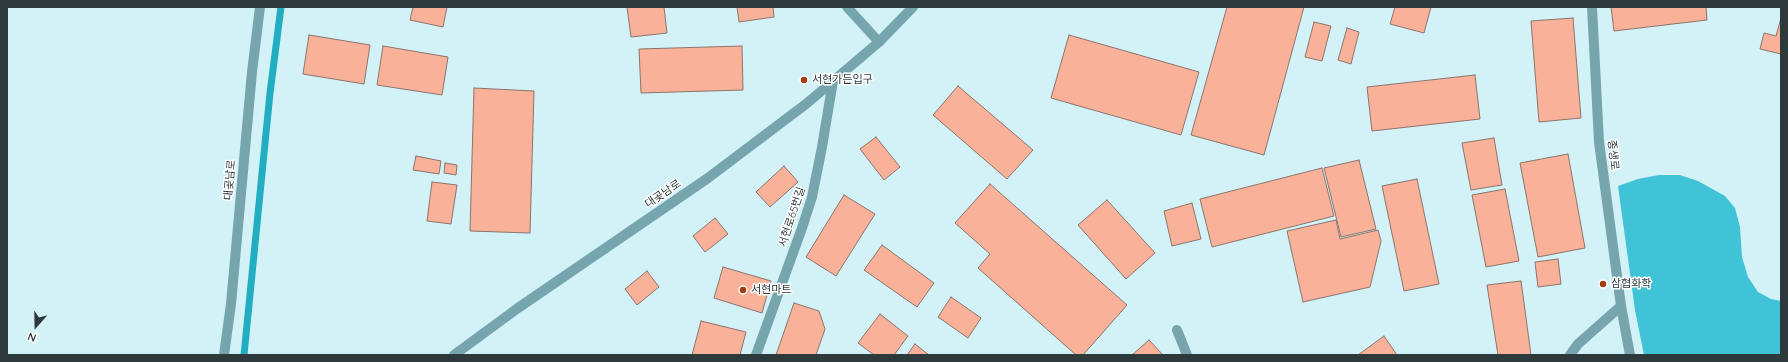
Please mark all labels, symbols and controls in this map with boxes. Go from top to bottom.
place label: 서현가든입구 [812,73,873,87]
marker: 서현가든입구 [799,75,809,85]
street label: 종생로 [1605,139,1621,171]
street label: 대곶남로 [222,159,238,201]
street label: 대곶남로 [643,177,683,211]
street label: 서현로65번길 [776,185,808,249]
place label: 삼협화학 [1611,277,1651,291]
marker: 삼협화학 [1598,279,1608,289]
place label: 서현마트 [751,283,791,297]
marker: 서현마트 [738,285,748,295]
north arrow [16,306,56,346]
text: N [26,329,38,345]

